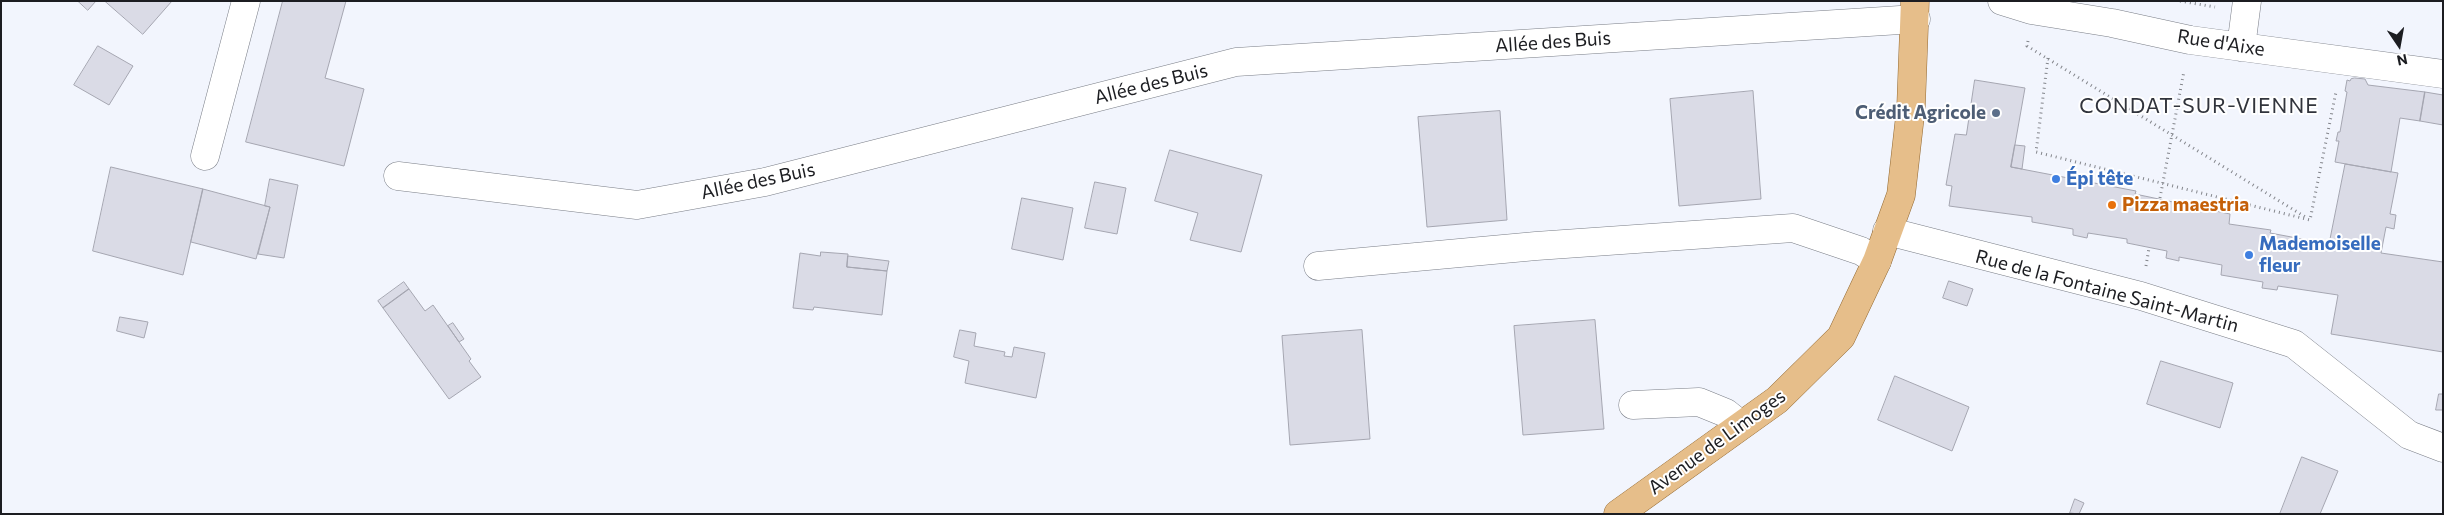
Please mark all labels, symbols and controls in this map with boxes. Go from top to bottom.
north arrow [2374,20,2424,70]
street label: Rue d'Aixe [2176,25,2266,61]
street label: Allée des Buis [1494,27,1612,57]
text: N [2395,51,2409,70]
street label: Allée des Buis [1092,59,1210,109]
district label: CONDAT-SUR-VIENNE [2077,93,2321,119]
place label: Crédit Agricole [1855,102,1986,124]
marker: Crédit Agricole [1990,107,2002,119]
street label: Allée des Buis [699,158,817,204]
place label: Épi tête [2066,168,2133,190]
marker: Épi tête [2050,173,2062,185]
place label: Pizza maestria [2122,194,2249,216]
marker: Pizza maestria [2106,199,2118,211]
place label: Mademoiselle fleur [2259,233,2381,277]
street label: Rue de la Fontaine Saint-Martin [1973,245,2241,337]
marker: Mademoiselle fleur [2243,249,2255,261]
street label: Avenue de Limoges [1644,385,1790,499]

